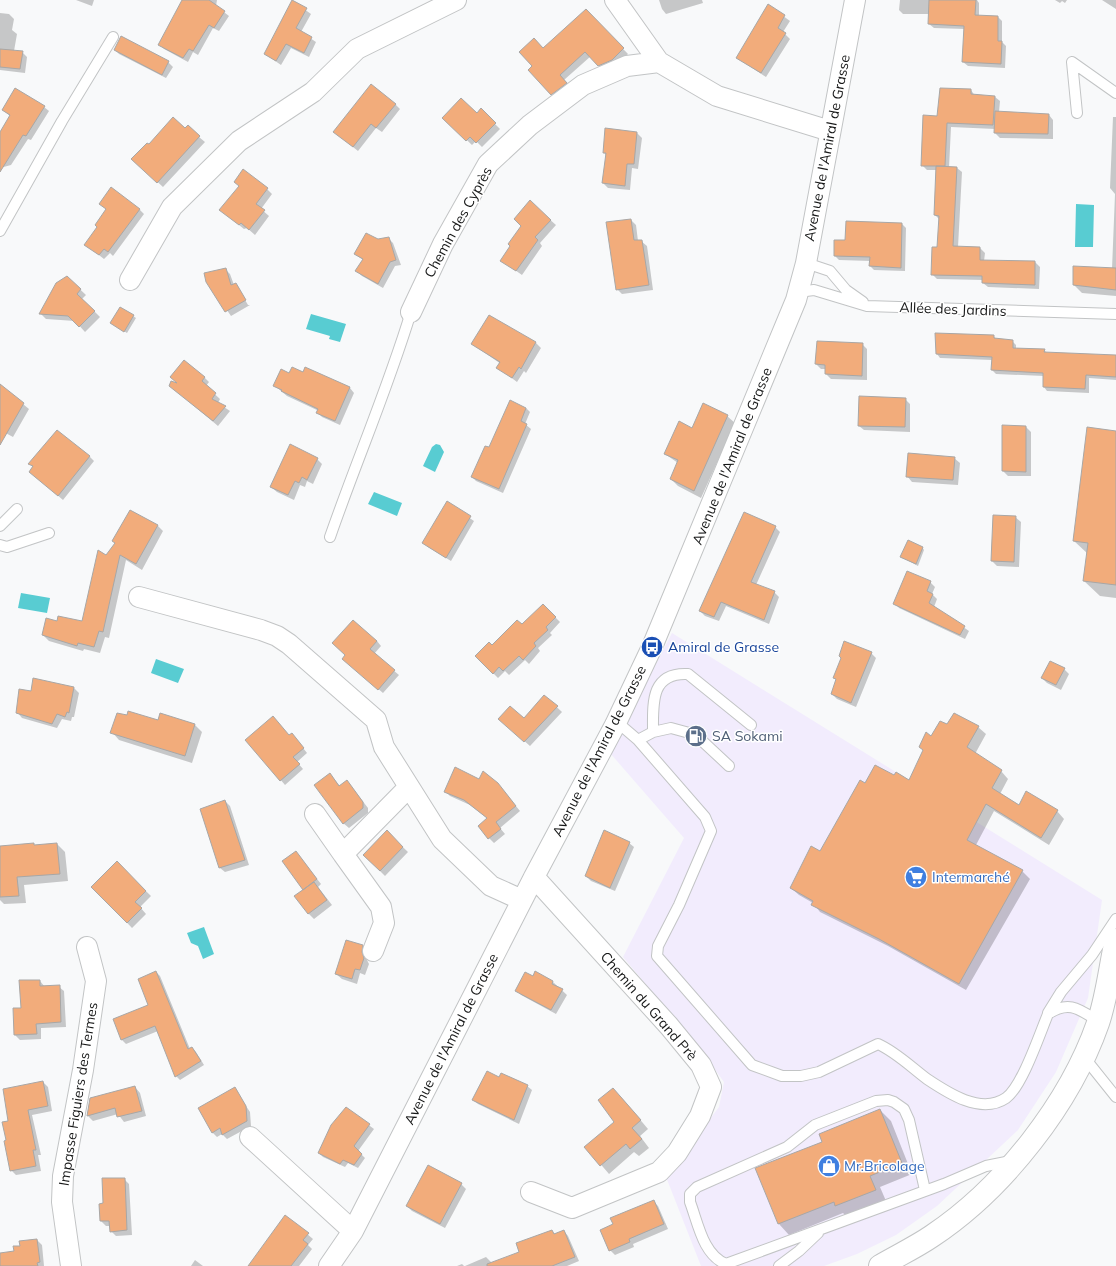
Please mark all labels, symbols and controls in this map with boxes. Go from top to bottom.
street label: Avenue de l'Amiral de Grasse [800,53,854,243]
street label: Chemin des Cyprès [420,163,496,281]
street label: Allée des Jardins [899,298,1007,320]
street label: Avenue de l'Amiral de Grasse [688,365,776,547]
bus stop icon: Amiral de Grasse [639,634,665,660]
place label: Amiral de Grasse [668,638,779,656]
street label: Avenue de l'Amiral de Grasse [548,662,650,840]
fuel station icon: SA Sokami [683,723,709,749]
place label: SA Sokami [712,727,783,745]
supermarket icon: Intermarché [903,864,929,890]
place label: Intermarché [932,868,1010,886]
street label: Chemin du Grand Prè [597,948,701,1064]
street label: Avenue de l'Amiral de Grasse [400,950,502,1128]
street label: Impasse Figuiers des Termes [55,1001,101,1187]
shop icon: Mr.Bricolage [816,1153,842,1179]
place label: Mr.Bricolage [844,1157,925,1175]

